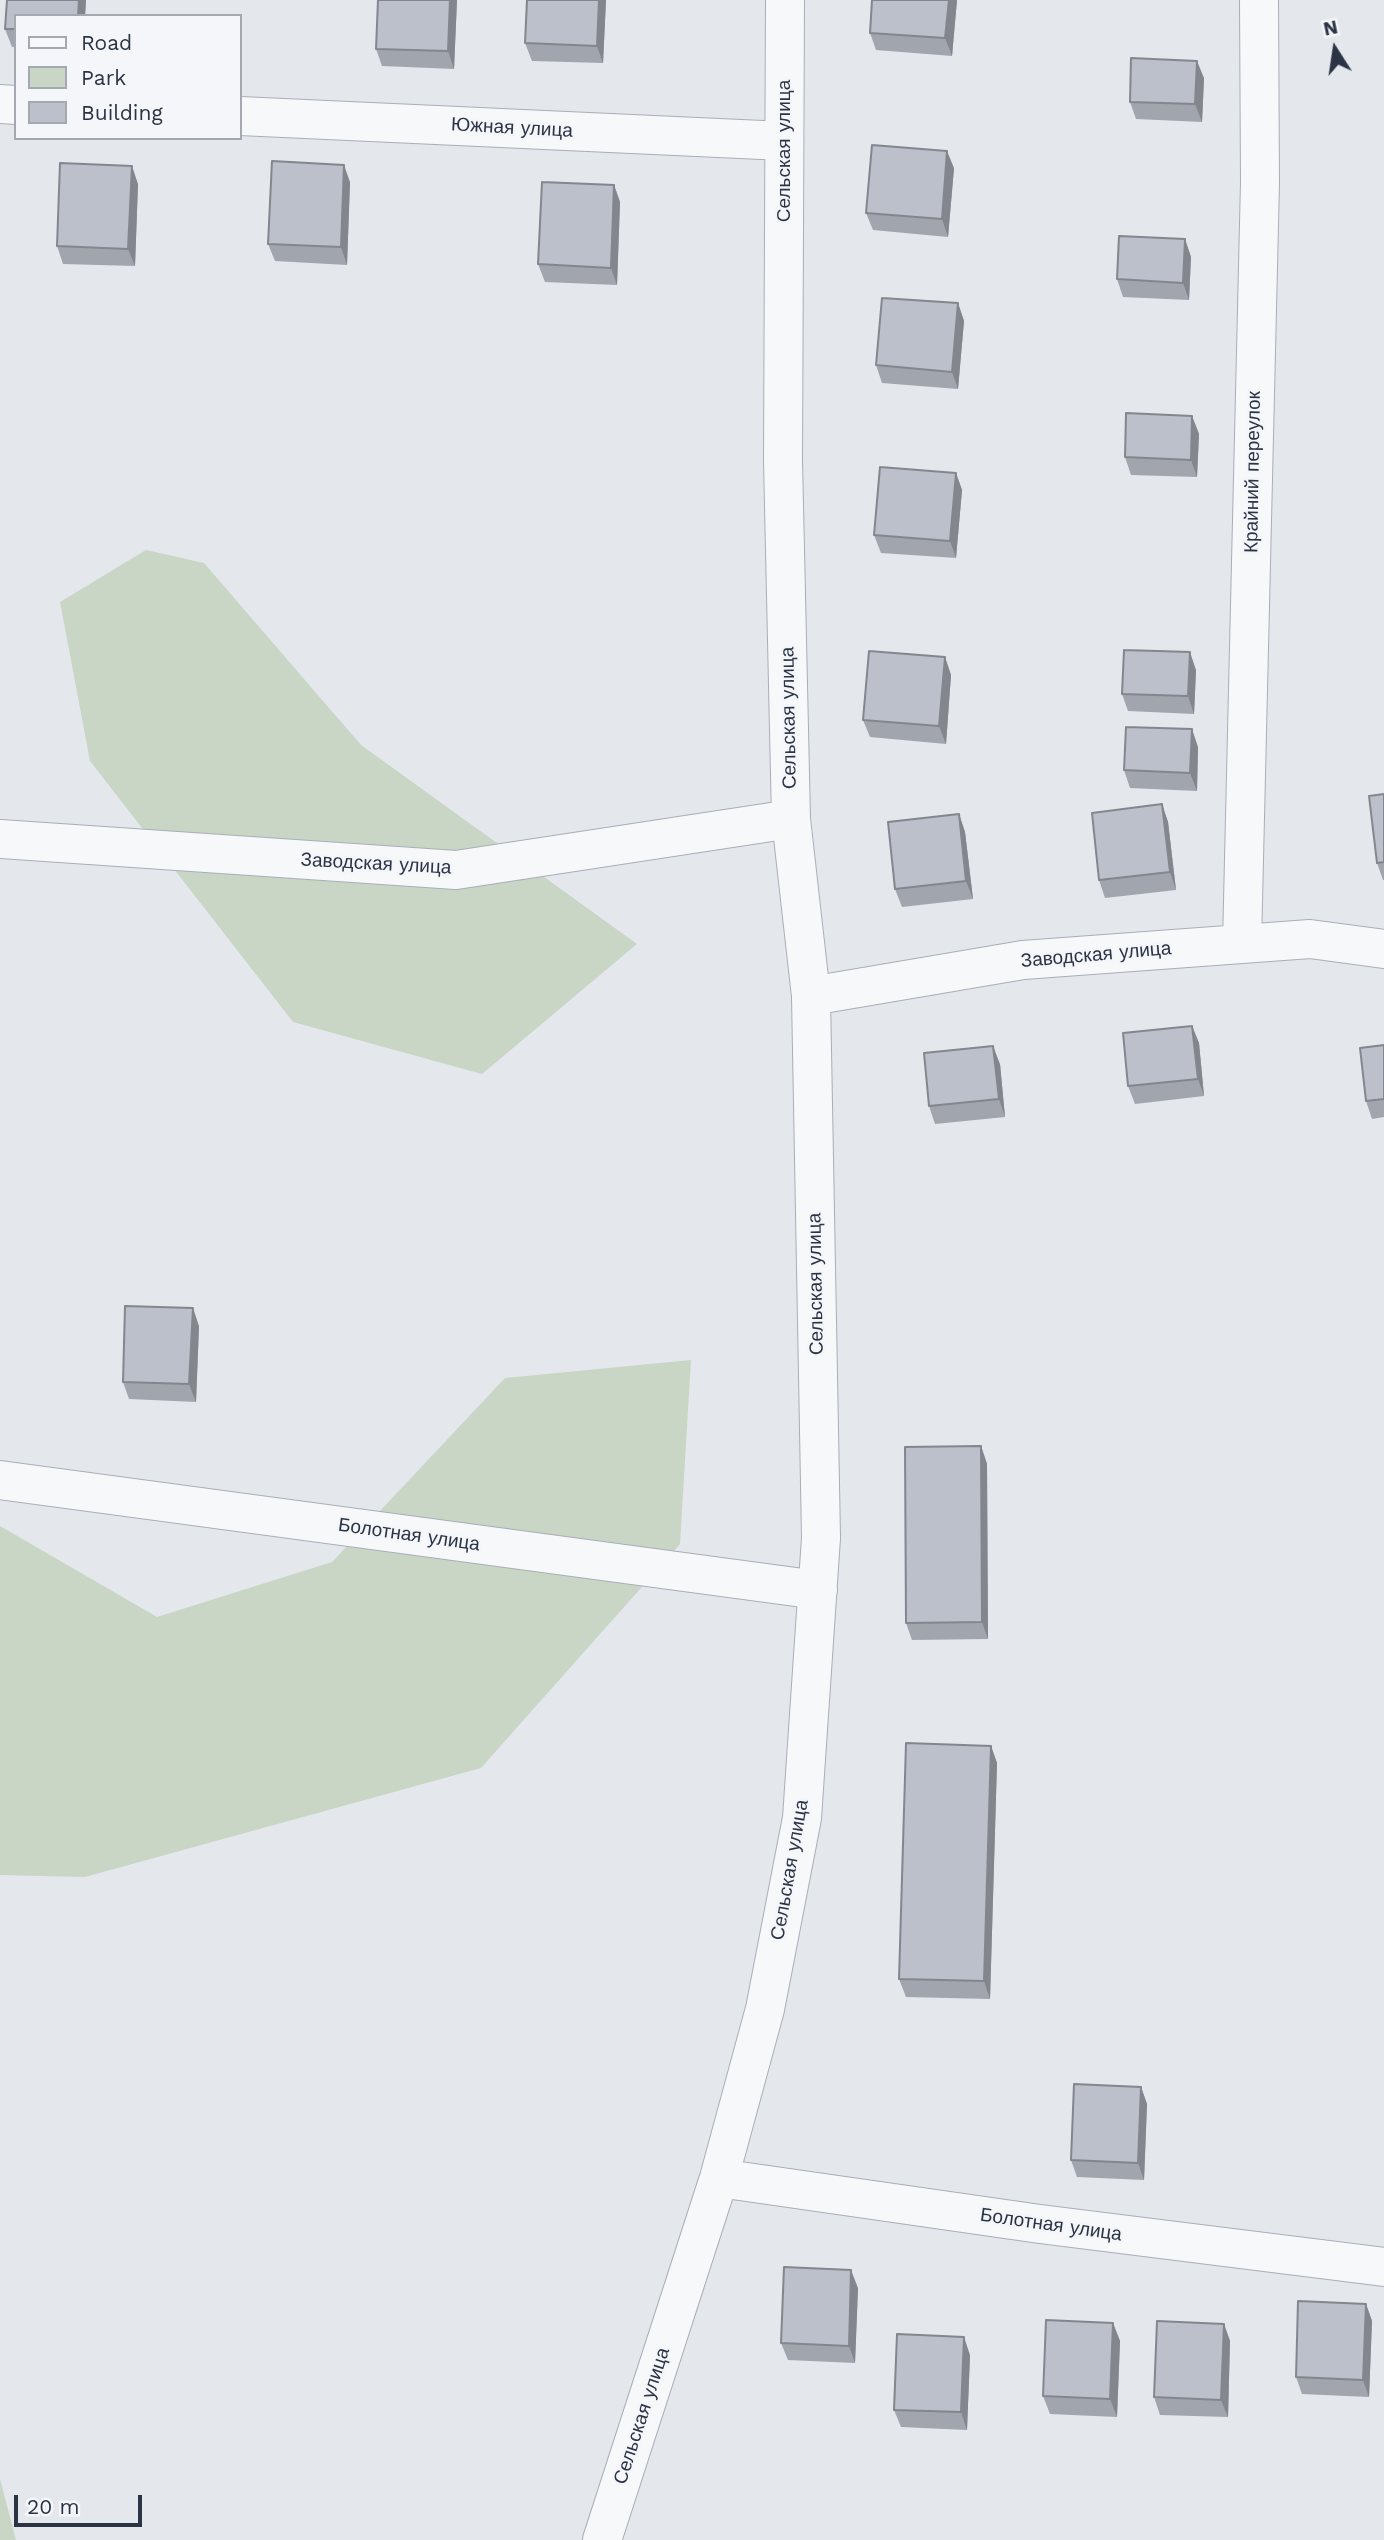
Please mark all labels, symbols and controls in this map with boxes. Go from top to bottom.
legend [14,14,242,140]
north arrow [1300,14,1370,84]
text: N [1321,15,1340,41]
text: Road [81,30,132,55]
text: Park [81,65,126,90]
street label: Сельская улица [773,80,795,222]
text: Building [81,100,163,125]
street label: Южная улица [451,113,573,143]
street label: Крайний переулок [1240,391,1266,553]
street label: Сельская улица [776,647,802,789]
street label: Заводская улица [300,849,452,879]
street label: Заводская улица [1020,937,1172,973]
street label: Сельская улица [803,1213,829,1355]
street label: Болотная улица [337,1514,481,1556]
street label: Сельская улица [766,1798,814,1942]
street label: Болотная улица [979,2204,1123,2246]
street label: Сельская улица [609,2345,675,2487]
scale bar [18,2480,145,2524]
text: 20 m [27,2494,79,2519]

